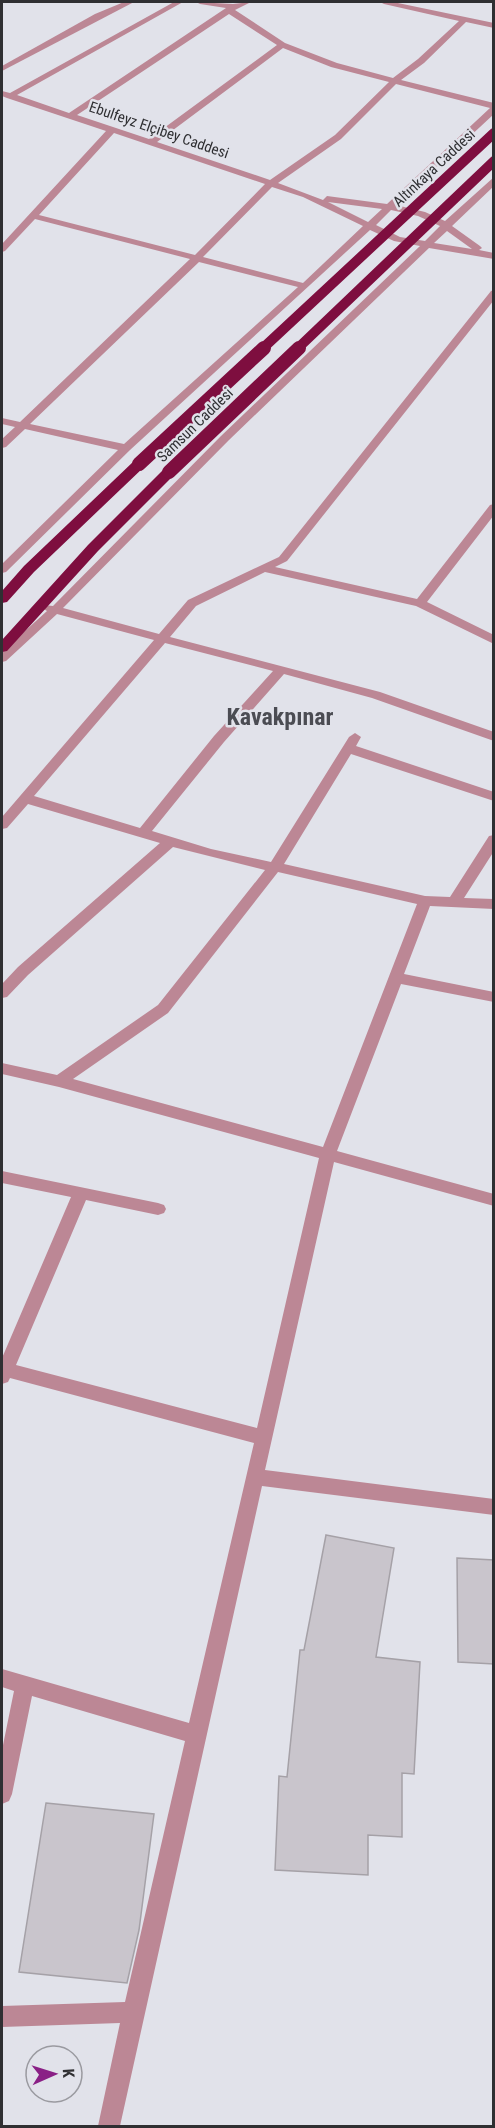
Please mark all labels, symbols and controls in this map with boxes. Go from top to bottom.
street label: Ebulfeyz Elçibey Caddesi [87,98,231,162]
street label: Altınkaya Caddesi [389,125,479,211]
street label: Samsun Caddesi [153,384,237,466]
district label: Kavakpınar [226,703,334,731]
north arrow [24,2044,84,2104]
text: K [59,2068,78,2078]

